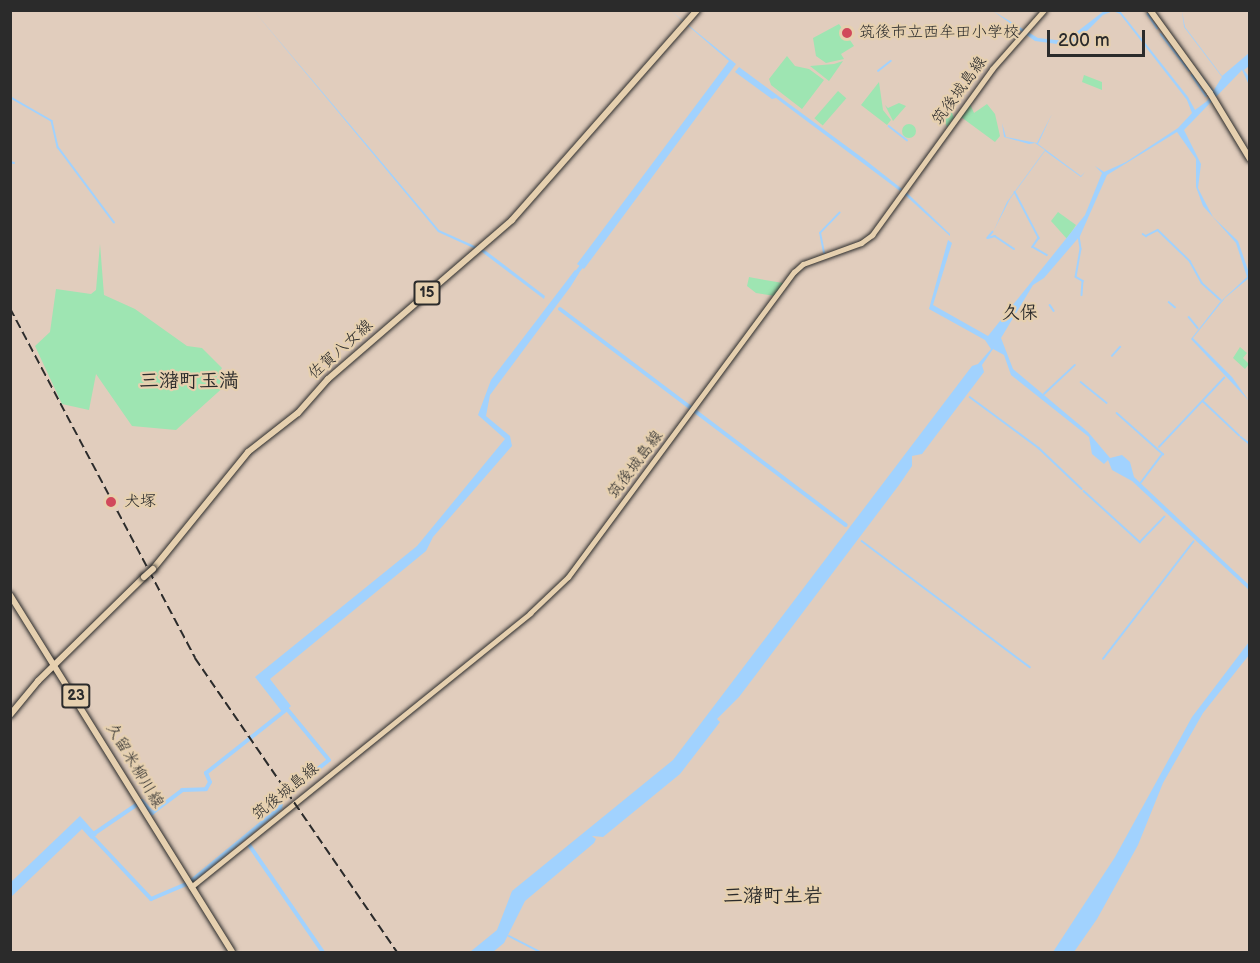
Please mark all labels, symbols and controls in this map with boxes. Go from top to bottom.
scale bar [1050,18,1148,56]
place label: 筑後市立西牟田小学校 [859,23,1019,43]
marker: 筑後市立西牟田小学校 [840,26,854,40]
text: 200 m [1058,30,1110,51]
street label: 筑後城島線 [929,53,991,129]
road number: 15 [414,281,440,305]
district label: 久保 [1002,302,1038,324]
street label: 佐賀八女線 [305,316,377,384]
district label: 三潴町玉満 [139,369,239,393]
street label: 筑後城島線 [604,427,668,503]
place label: 犬塚 [124,492,156,512]
marker: 犬塚 [102,493,120,511]
road number: 23 [61,684,91,708]
street label: 久留米柳川線 [101,720,167,812]
street label: 筑後城島線 [249,759,323,825]
district label: 三潴町生岩 [723,884,823,908]

